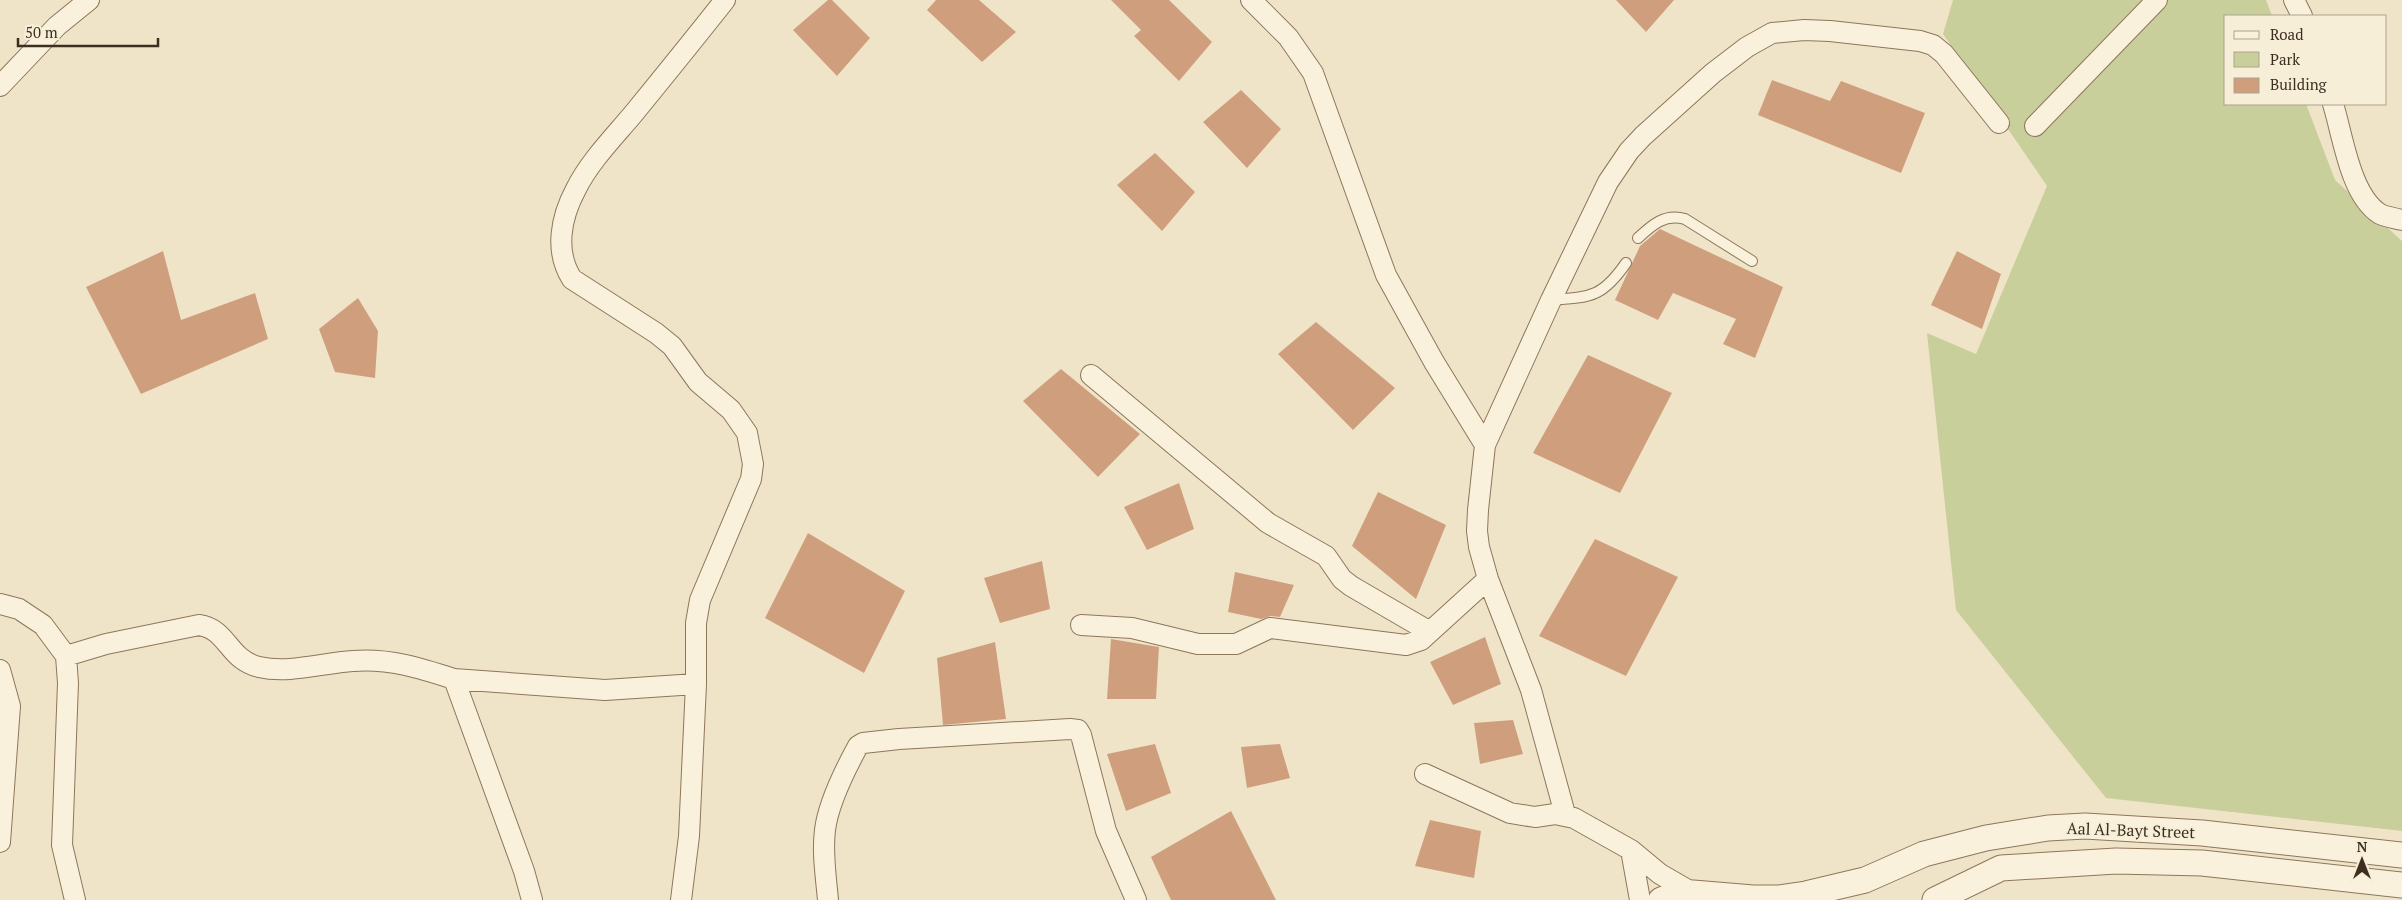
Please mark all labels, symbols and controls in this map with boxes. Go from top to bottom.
scale bar [18,15,158,47]
legend [2224,15,2387,105]
text: 50 m [25,22,58,42]
text: Road [2270,24,2303,44]
text: Park [2270,49,2300,69]
text: Building [2270,74,2328,94]
street label: Aal Al-Bayt Street [2066,817,2196,843]
north arrow [2337,835,2387,885]
text: N [2357,837,2368,856]

